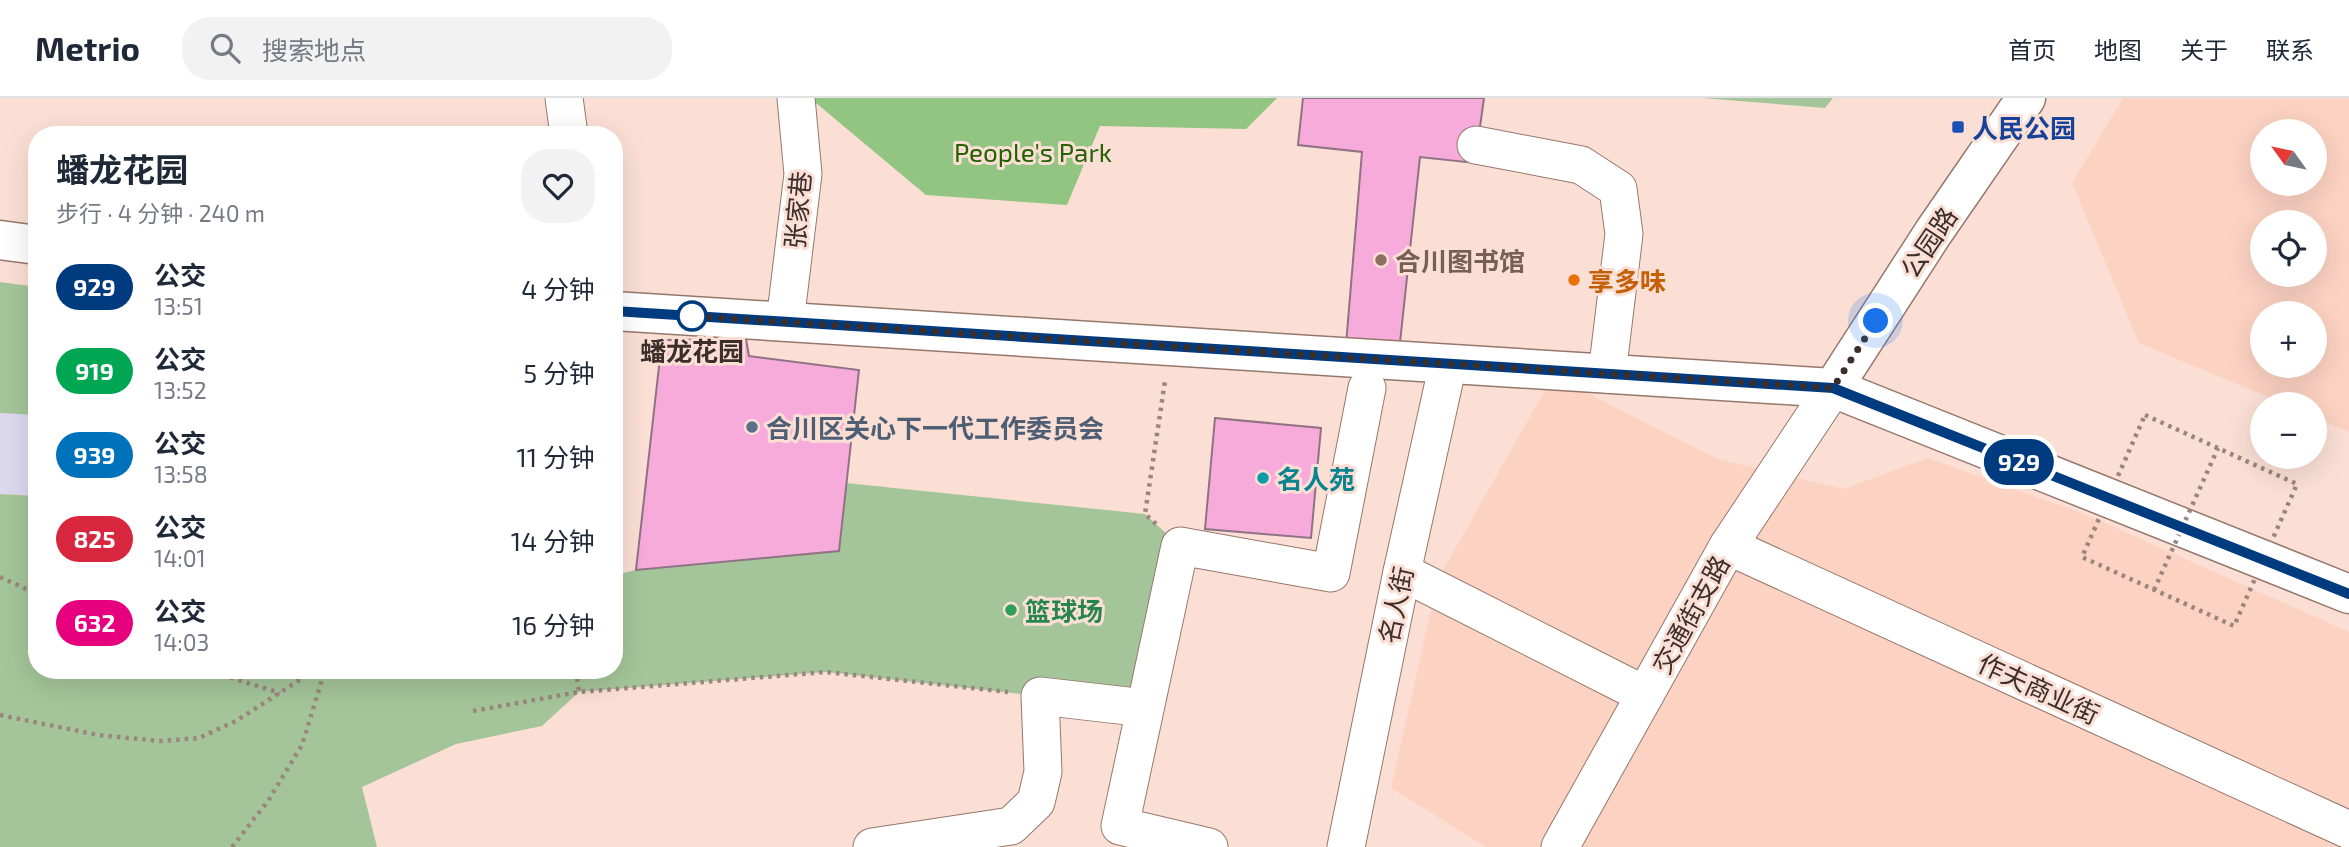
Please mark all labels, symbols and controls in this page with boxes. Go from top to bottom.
search box [182,17,672,80]
text: Metrio [35,28,140,68]
icon: search [206,29,244,67]
text: 搜索地点 [262,34,366,65]
text: 首页 [2008,35,2056,64]
text: 地图 [2094,35,2142,64]
text: 关于 [2180,35,2228,64]
text: 联系 [2266,35,2314,64]
place label: 人民公园 [1972,112,2076,143]
marker: 人民公园 [1950,119,1966,135]
north arrow [2250,119,2328,196]
map controls [2250,119,2327,469]
park label: People's Park [954,136,1112,167]
text: 蟠龙花园 [56,149,188,189]
button: heart [521,149,595,223]
street label: 张家巷 [778,170,816,250]
text: 步行 · 4 分钟 · 240 m [56,199,265,227]
street label: 公园路 [1893,201,1963,283]
button: locate [2250,210,2327,287]
place label: 合川图书馆 [1395,245,1525,276]
marker: 合川图书馆 [1373,252,1389,268]
text: 公交 [154,259,206,290]
place label: 享多味 [1588,265,1666,296]
text: 929 [73,272,116,301]
marker: 享多味 [1566,272,1582,288]
text: 4 分钟 [521,273,595,304]
text: 13:51 [154,292,203,320]
marker: 蟠龙花园 [677,301,707,331]
button: + [2250,301,2327,378]
your location [1858,303,1893,338]
place label: 蟠龙花园 [640,335,744,366]
text: 公交 [154,343,206,374]
text: 919 [75,356,114,385]
text: 5 分钟 [523,357,595,388]
text: 13:52 [154,376,207,404]
button: − [2250,392,2327,469]
place label: 合川区关心下一代工作委员会 [766,412,1104,443]
marker: 合川区关心下一代工作委员会 [744,419,760,435]
text: 公交 [154,427,206,458]
line badge: 929 [1979,439,2059,485]
text: 939 [74,440,115,469]
text: 11 分钟 [517,441,595,472]
text: 929 [1998,447,2040,476]
text: 13:58 [154,460,208,488]
place label: 名人苑 [1277,463,1355,494]
marker: 名人苑 [1255,470,1271,486]
text: 公交 [154,511,206,542]
text: 825 [73,524,116,553]
text: 14 分钟 [511,525,595,556]
text: 14:01 [154,544,206,572]
street label: 交通街支路 [1645,550,1735,678]
street label: 名人街 [1372,564,1418,646]
text: 公交 [154,595,206,626]
place label: 篮球场 [1025,595,1103,626]
marker: 篮球场 [1003,602,1019,618]
text: 632 [74,608,115,637]
text: 16 分钟 [512,609,595,640]
text: 14:03 [154,628,209,656]
street label: 作夫商业街 [1974,646,2104,730]

